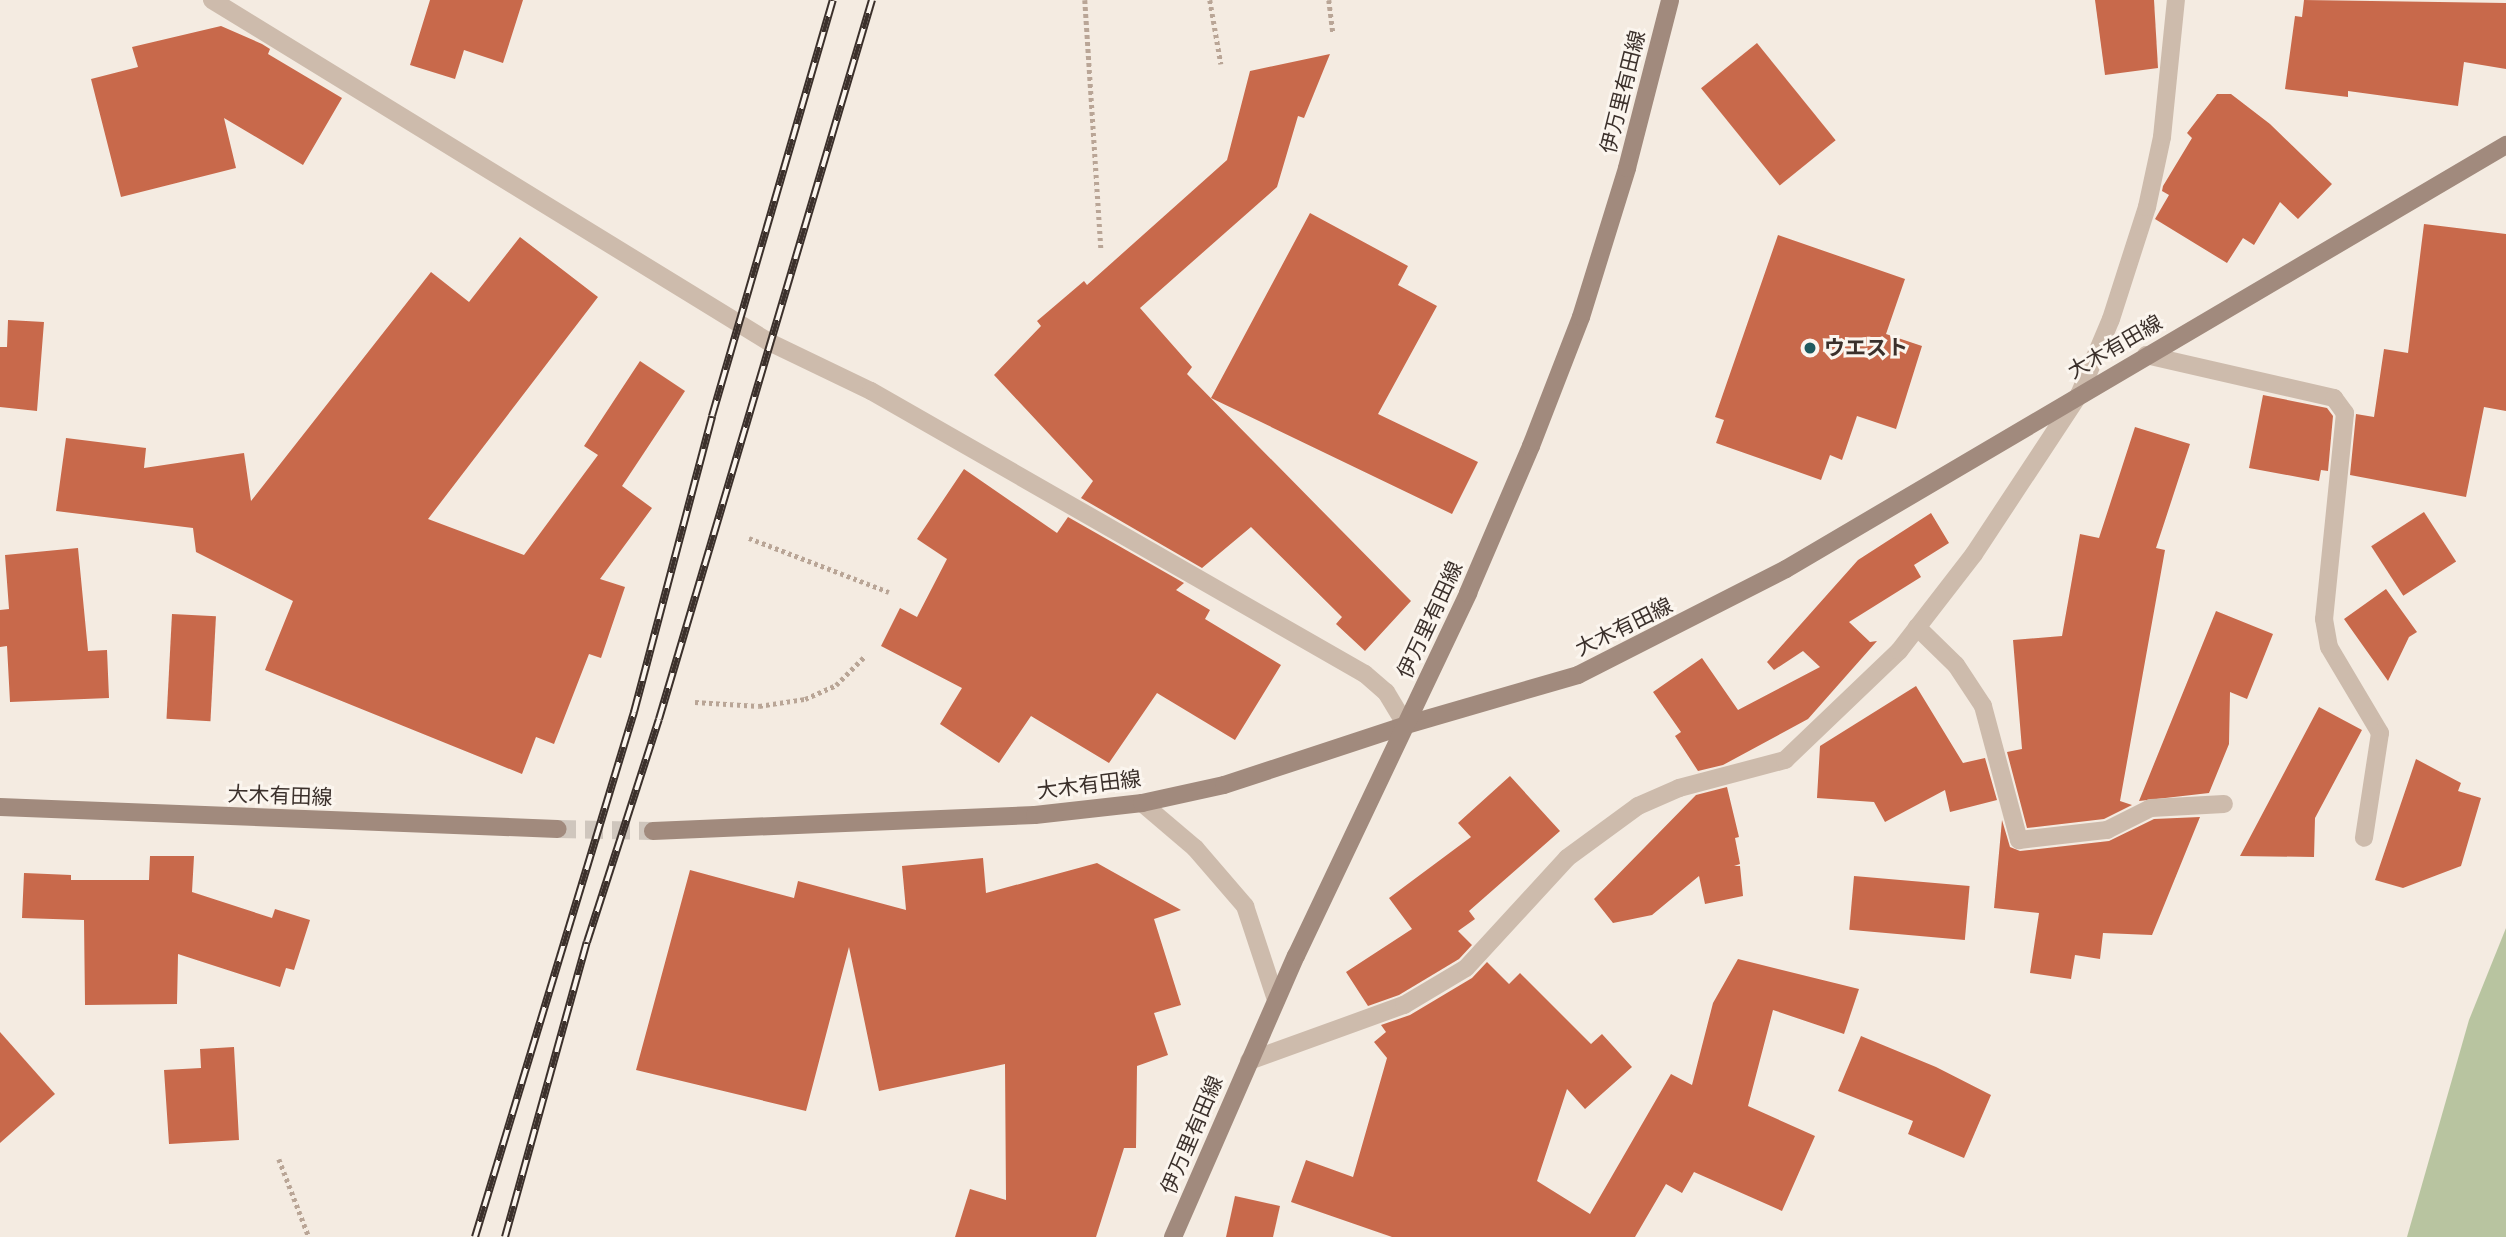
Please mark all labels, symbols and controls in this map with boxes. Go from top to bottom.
street label: 伊万里有田線 [1596,28,1650,156]
street label: 大木有田線 [2063,310,2167,384]
place label: ウエスト [1824,335,1908,361]
marker: ウエスト [1802,340,1818,356]
street label: 伊万里有田線 [1392,558,1468,682]
street label: 大木有田線 [1571,593,1677,661]
street label: 大木有田線 [1035,766,1143,804]
street label: 大木有田線 [227,782,333,810]
street label: 伊万里有田線 [1156,1072,1228,1198]

